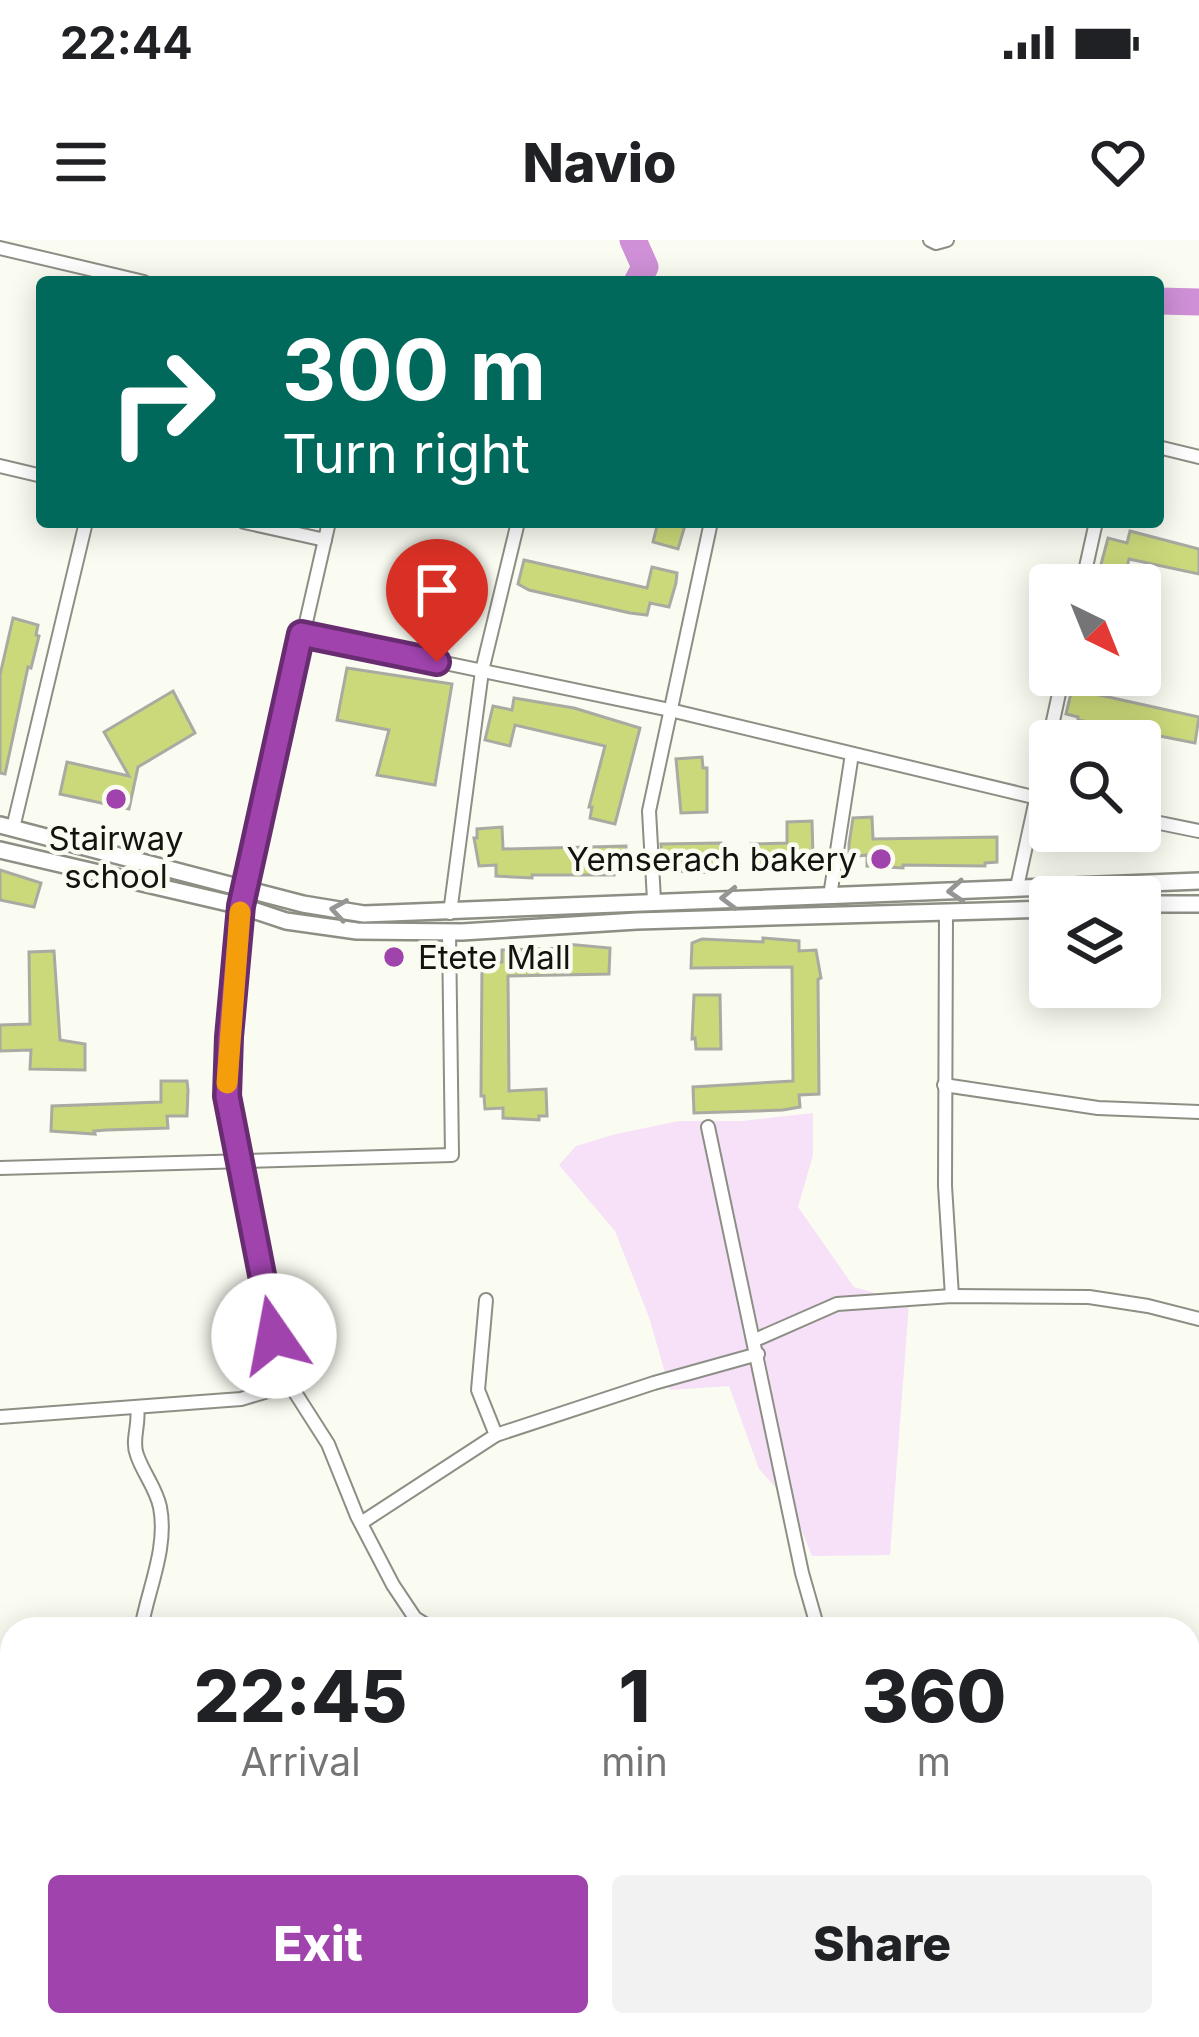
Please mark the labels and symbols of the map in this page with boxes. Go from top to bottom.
pin [386,539,488,662]
north arrow [1029,564,1161,696]
marker: Stairway school [103,786,129,812]
place label: Stairway school [49,818,183,896]
place label: Yemserach bakery [567,839,857,879]
marker: Yemserach bakery [868,846,894,872]
one-way arrow [946,877,965,903]
one-way arrow [719,885,738,911]
one-way arrow [330,899,350,924]
place label: Etete Mall [418,937,571,977]
marker: Etete Mall [381,944,407,970]
position arrow [211,1273,337,1399]

